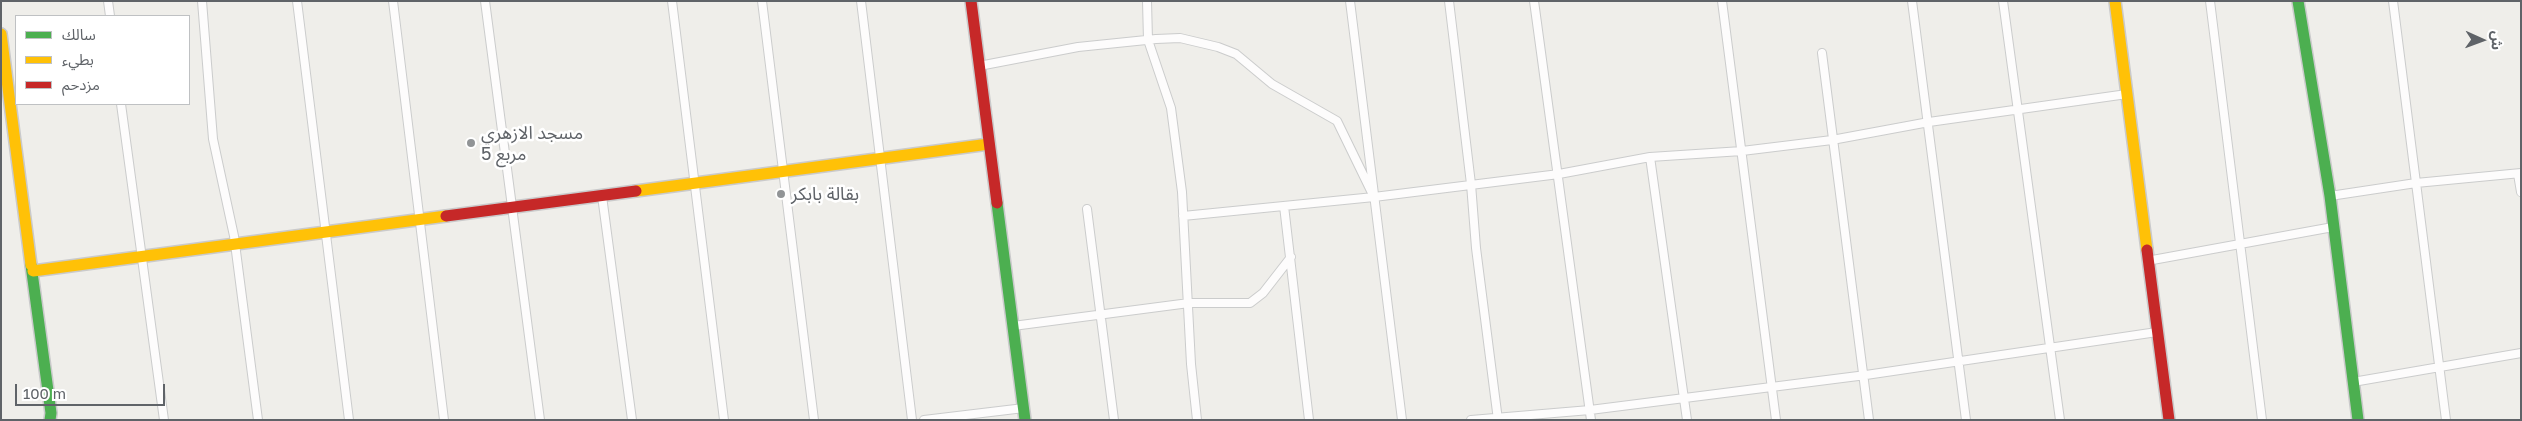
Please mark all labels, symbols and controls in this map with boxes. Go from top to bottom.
legend [15,15,190,105]
north arrow [2457,15,2507,65]
text: سالك [62,25,96,43]
text: ش [2489,31,2506,50]
text: بطيء [62,50,94,68]
text: مزدحم [62,75,100,93]
place label: مسجد الازهري مربع 5 [481,122,583,164]
marker: مسجد الازهري مربع 5 [465,137,477,149]
place label: بقالة بابكر [791,183,859,205]
marker: بقالة بابكر [775,188,787,200]
scale bar [18,374,168,406]
text: 100 m [23,384,66,402]

